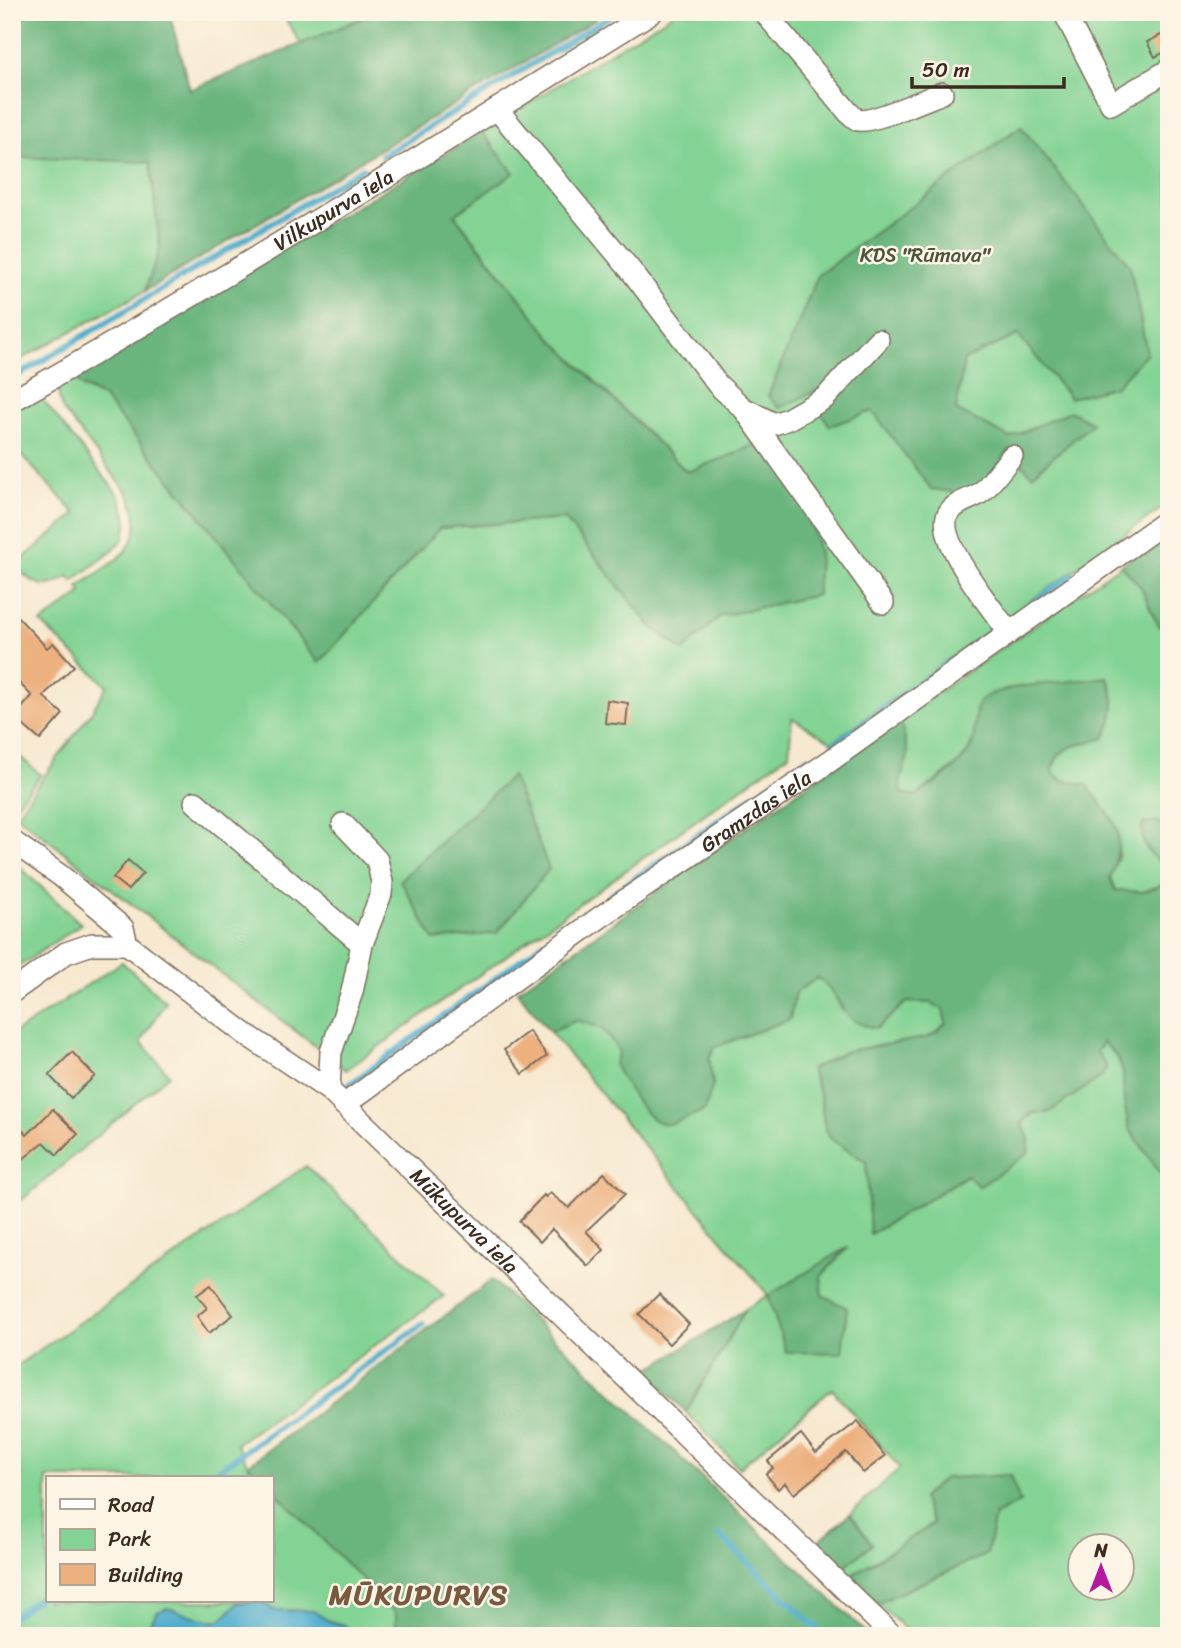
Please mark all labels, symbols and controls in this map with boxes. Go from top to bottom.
scale bar [912,46,1064,90]
text: 50 m [922,51,970,89]
street label: Vilkupurva iela [266,158,402,262]
park label: KDS "Rūmava" [860,236,991,274]
street label: Gramzdas iela [692,759,820,863]
street label: Mūkupurva iela [400,1158,528,1284]
legend [46,1476,273,1602]
text: Road [108,1486,155,1524]
text: Park [108,1520,151,1558]
north arrow [1066,1532,1136,1602]
text: N [1093,1534,1108,1567]
text: Building [108,1556,184,1594]
district label: MŪKUPURVS [328,1570,509,1619]

